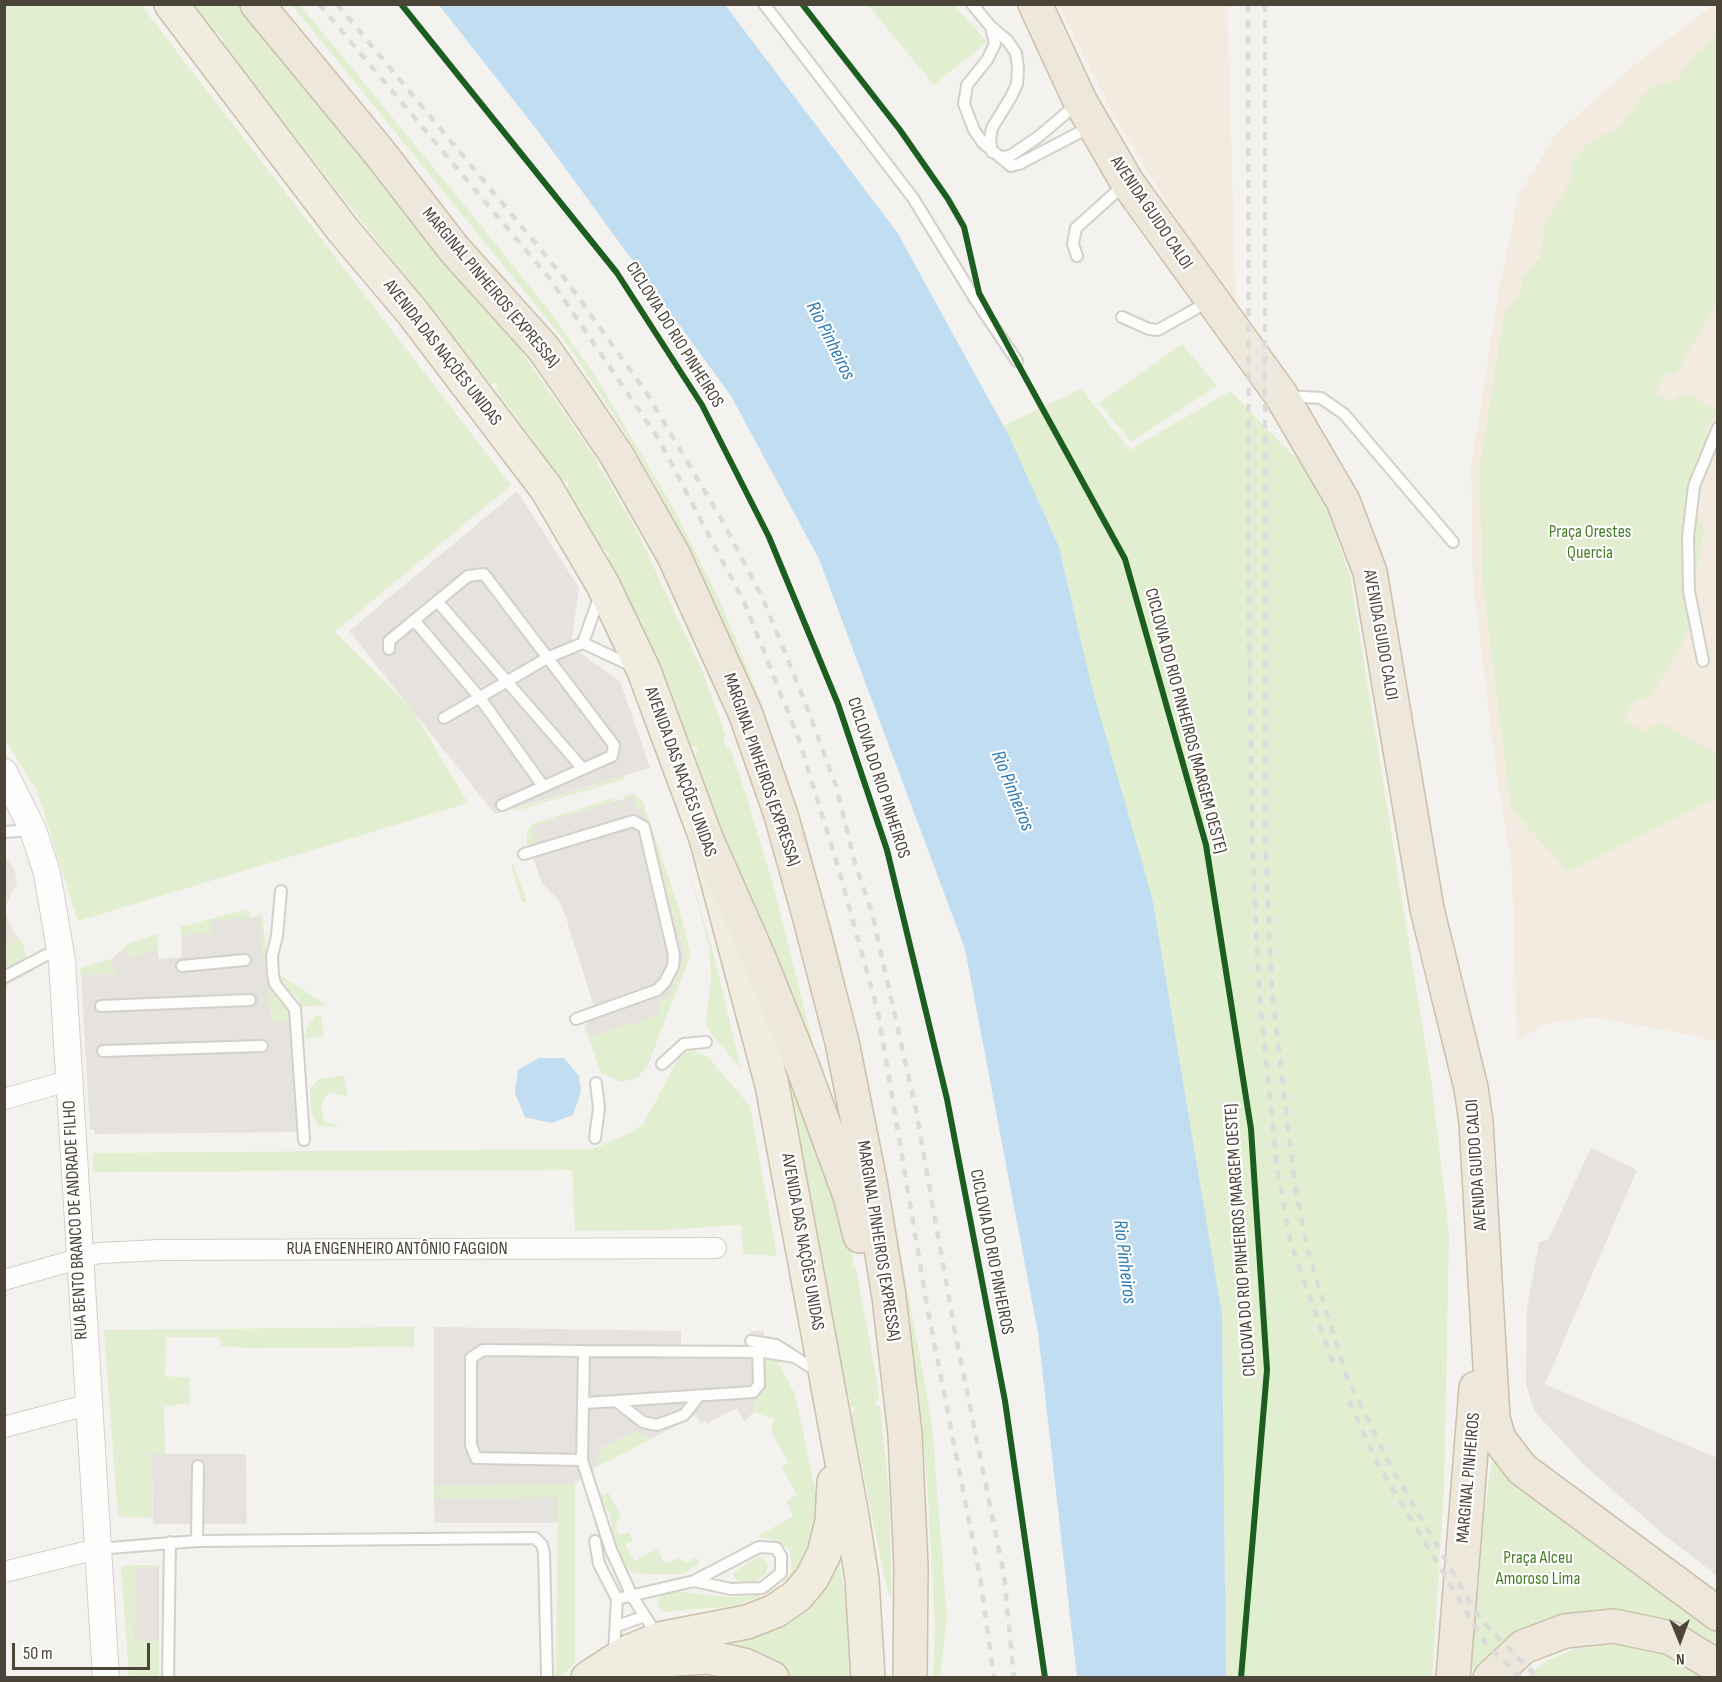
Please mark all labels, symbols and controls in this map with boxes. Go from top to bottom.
street label: AVENIDA GUIDO CALOI [1105,152,1197,274]
street label: MARGINAL PINHEIROS (EXPRESSA) [417,203,563,373]
street label: CICLOVIA DO RIO PINHEIROS [620,258,728,412]
street label: AVENIDA DAS NAÇÕES UNIDAS [378,276,506,430]
water label: Rio Pinheiros [800,298,860,384]
park label: Praça Orestes Quercia [1549,521,1631,564]
street label: AVENIDA GUIDO CALOI [1358,568,1402,702]
street label: CICLOVIA DO RIO PINHEIROS (MARGEM OESTE) [1139,586,1231,856]
street label: MARGINAL PINHEIROS (EXPRESSA) [718,671,804,869]
street label: AVENIDA DAS NAÇÕES UNIDAS [639,684,721,860]
street label: CICLOVIA DO RIO PINHEIROS [842,695,914,861]
water label: Rio Pinheiros [985,747,1039,835]
street label: AVENIDA GUIDO CALOI [1462,1098,1492,1232]
street label: RUA BENTO BRANCO DE ANDRADE FILHO [59,1100,93,1340]
street label: CICLOVIA DO RIO PINHEIROS (MARGEM OESTE) [1221,1103,1261,1377]
street label: MARGINAL PINHEIROS (EXPRESSA) [851,1139,905,1343]
street label: AVENIDA DAS NAÇÕES UNIDAS [776,1152,828,1332]
street label: CICLOVIA DO RIO PINHEIROS [964,1167,1018,1337]
water label: Rio Pinheiros [1107,1219,1141,1305]
street label: RUA ENGENHEIRO ANTÔNIO FAGGION [286,1238,508,1260]
street label: MARGINAL PINHEIROS [1453,1412,1485,1544]
park label: Praça Alceu Amoroso Lima [1496,1547,1580,1590]
north arrow [1650,1610,1710,1670]
scale bar [15,1631,153,1669]
text: 50 m [23,1643,53,1664]
text: N [1676,1649,1685,1668]

